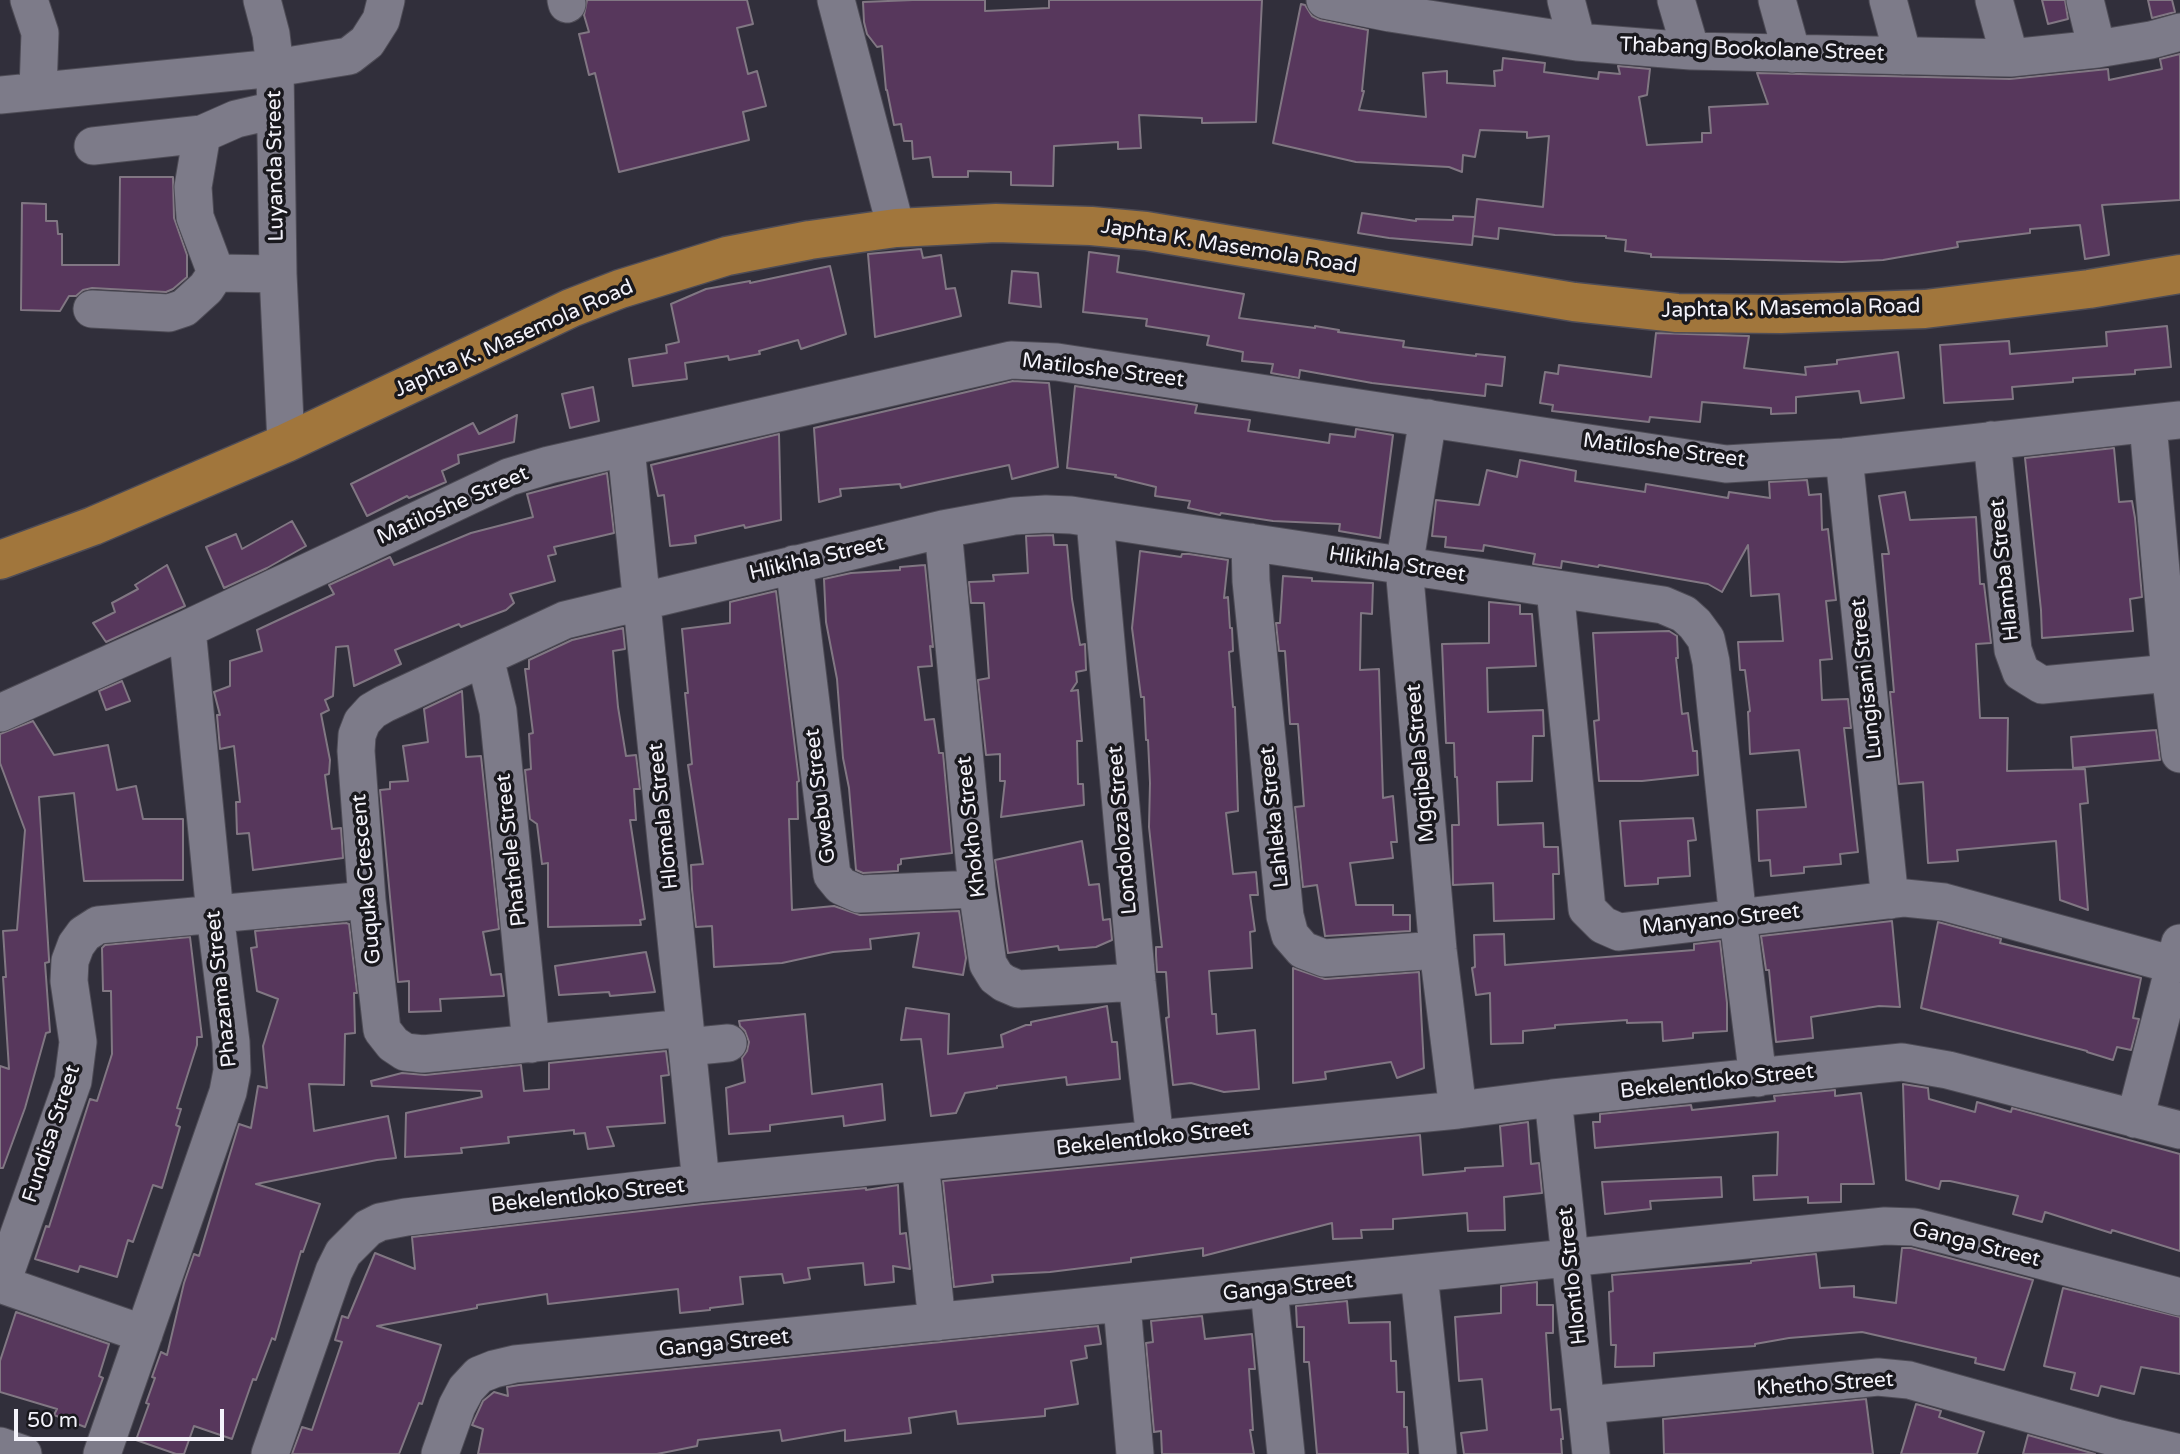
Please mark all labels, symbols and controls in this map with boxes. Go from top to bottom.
street label: Thabang Bookolane Street [1619,33,1885,67]
street label: Luyanda Street [262,90,290,242]
street label: Japhta K. Masemola Road [1099,214,1359,280]
street label: Japhta K. Masemola Road [391,275,637,403]
street label: Japhta K. Masemola Road [1661,294,1921,324]
street label: Matiloshe Street [1020,349,1186,393]
street label: Matiloshe Street [1581,429,1747,473]
street label: Matiloshe Street [373,461,533,551]
street label: Hlamba Street [1985,498,2025,642]
street label: Hlikihla Street [747,531,887,587]
street label: Hlikihla Street [1327,542,1467,588]
street label: Lungisani Street [1846,597,1888,761]
street label: Mgqibela Street [1402,683,1440,843]
street label: Gwebu Street [800,727,842,865]
street label: Hlomela Street [644,741,684,891]
street label: Londoloza Street [1103,745,1143,915]
street label: Lahleka Street [1255,745,1295,889]
street label: Khokho Street [952,755,992,899]
street label: Phathele Street [491,772,533,928]
street label: Guquka Crescent [347,793,387,965]
street label: Manyano Street [1641,899,1801,941]
street label: Phazama Street [201,909,243,1069]
street label: Bekelentloko Street [1619,1059,1815,1105]
street label: Fundisa Street [18,1062,86,1206]
street label: Bekelentloko Street [1055,1116,1251,1162]
street label: Bekelentloko Street [490,1173,686,1219]
street label: Hlontlo Street [1553,1206,1593,1346]
street label: Ganga Street [1909,1217,2043,1273]
street label: Ganga Street [1222,1269,1354,1307]
street label: Ganga Street [658,1325,790,1363]
street label: Khetho Street [1755,1368,1895,1402]
scale bar [18,1394,228,1438]
text: 50 m [27,1408,78,1433]

